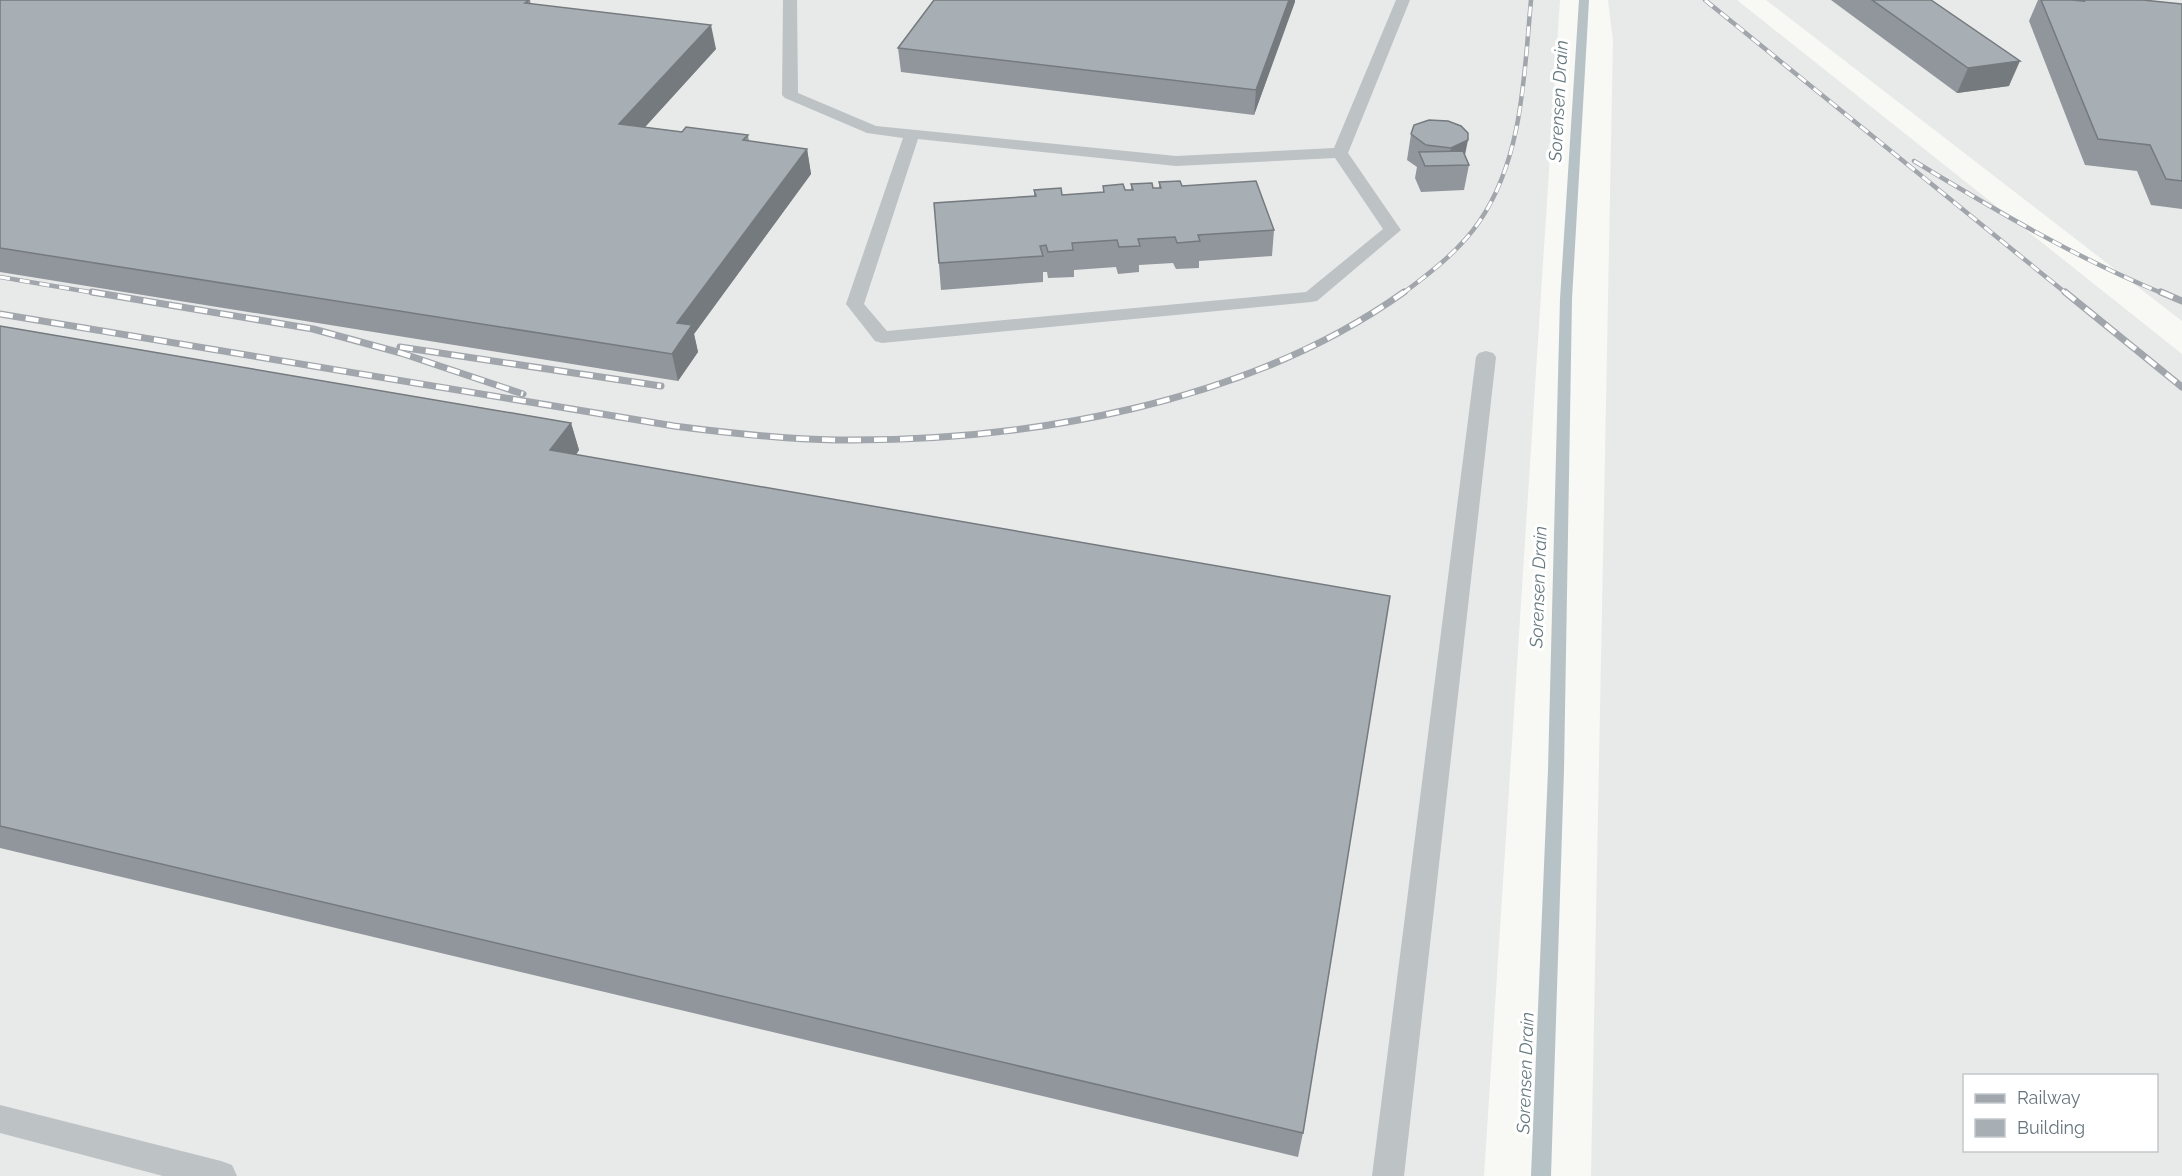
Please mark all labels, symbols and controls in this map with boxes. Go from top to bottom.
water label: Sorensen Drain [1544,39,1572,164]
water label: Sorensen Drain [1525,526,1551,649]
water label: Sorensen Drain [1512,1012,1538,1135]
legend [1963,1074,2158,1152]
text: Railway [2017,1087,2081,1108]
text: Building [2017,1117,2085,1138]

